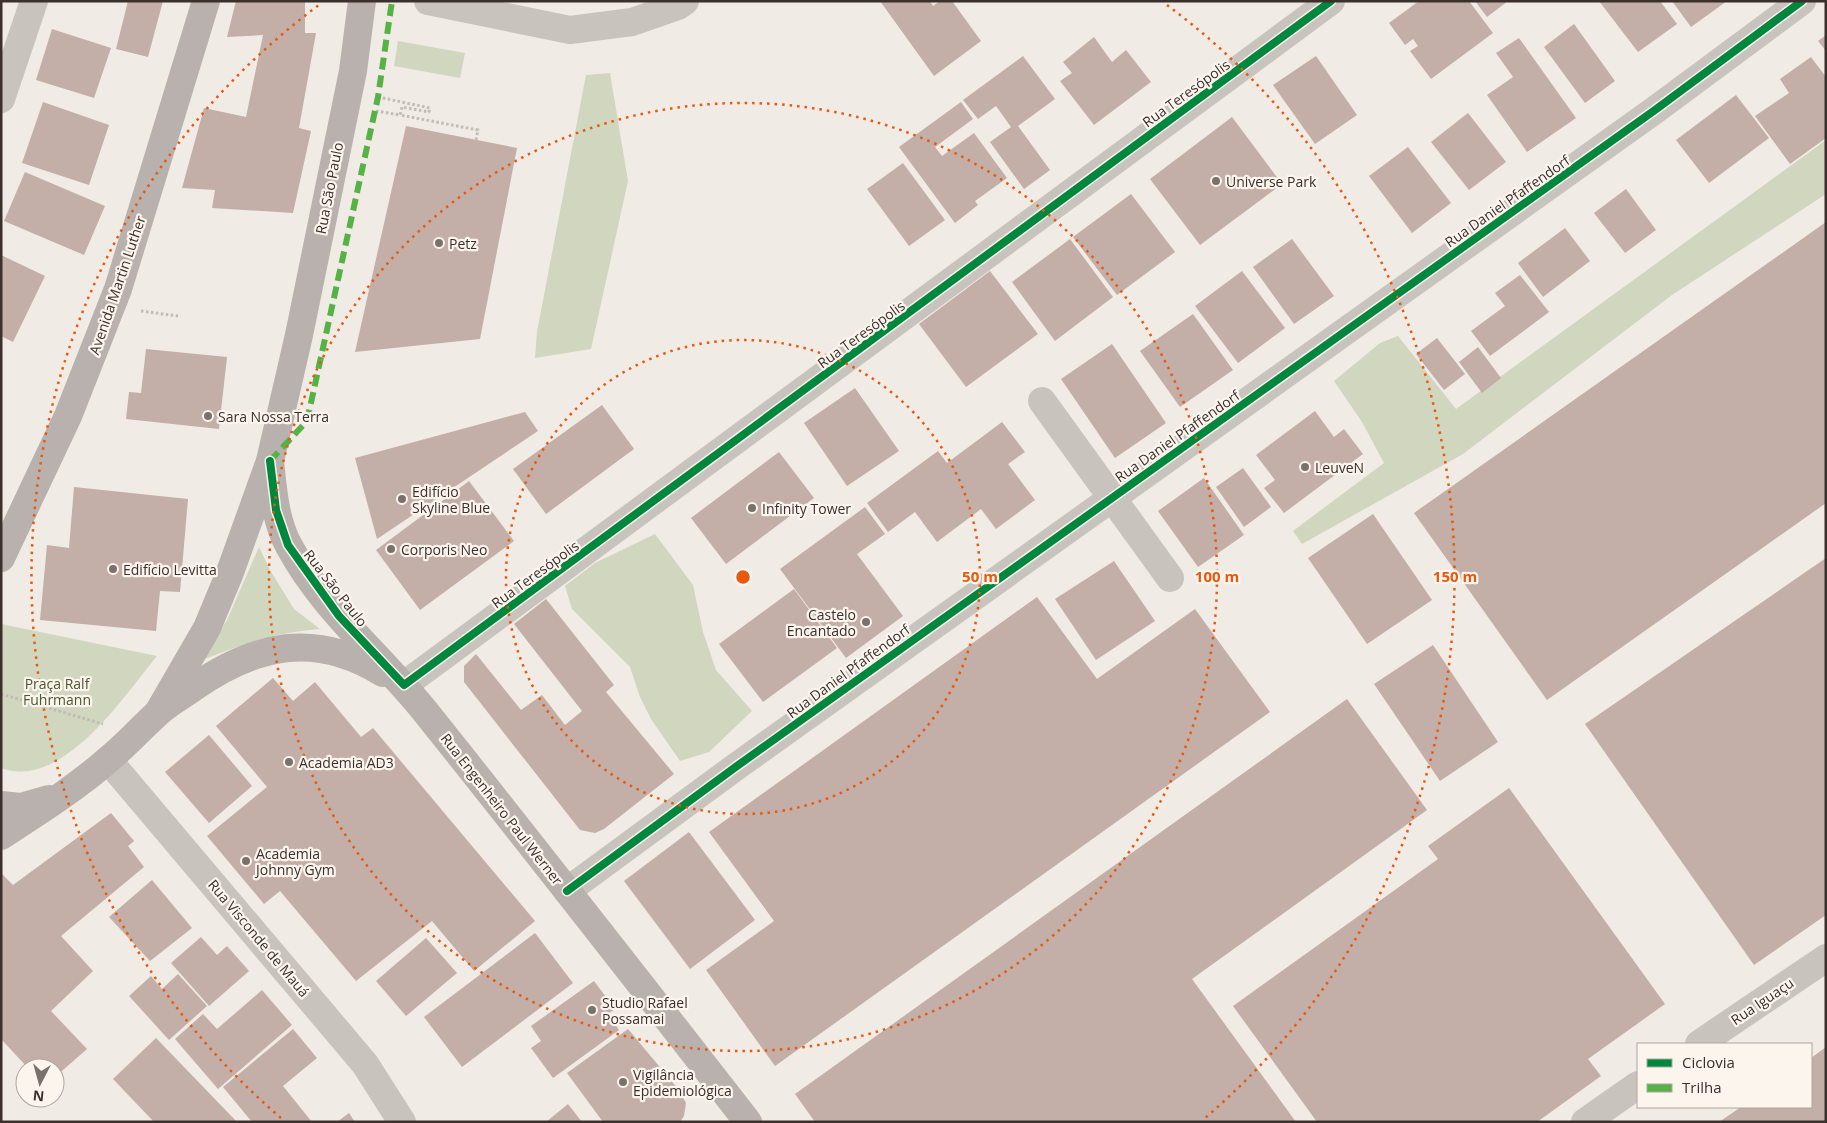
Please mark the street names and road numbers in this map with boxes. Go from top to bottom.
street label: Rua Teresópolis [1138,55,1234,131]
street label: Rua São Paulo [311,141,347,235]
street label: Rua Daniel Pfaffendorf [1441,150,1574,251]
street label: Avenida Martin Luther [84,213,150,357]
street label: Rua Teresópolis [813,296,909,372]
street label: Rua Daniel Pfaffendorf [1111,385,1244,486]
street label: Rua Teresópolis [487,536,583,612]
street label: Rua São Paulo [300,546,372,630]
street label: Rua Daniel Pfaffendorf [783,619,914,722]
street label: Rua Engenheiro Paul Werner [437,729,567,889]
street label: Rua Visconde de Mauá [204,875,314,1001]
street label: Rua Iguaçu [1727,973,1797,1029]

